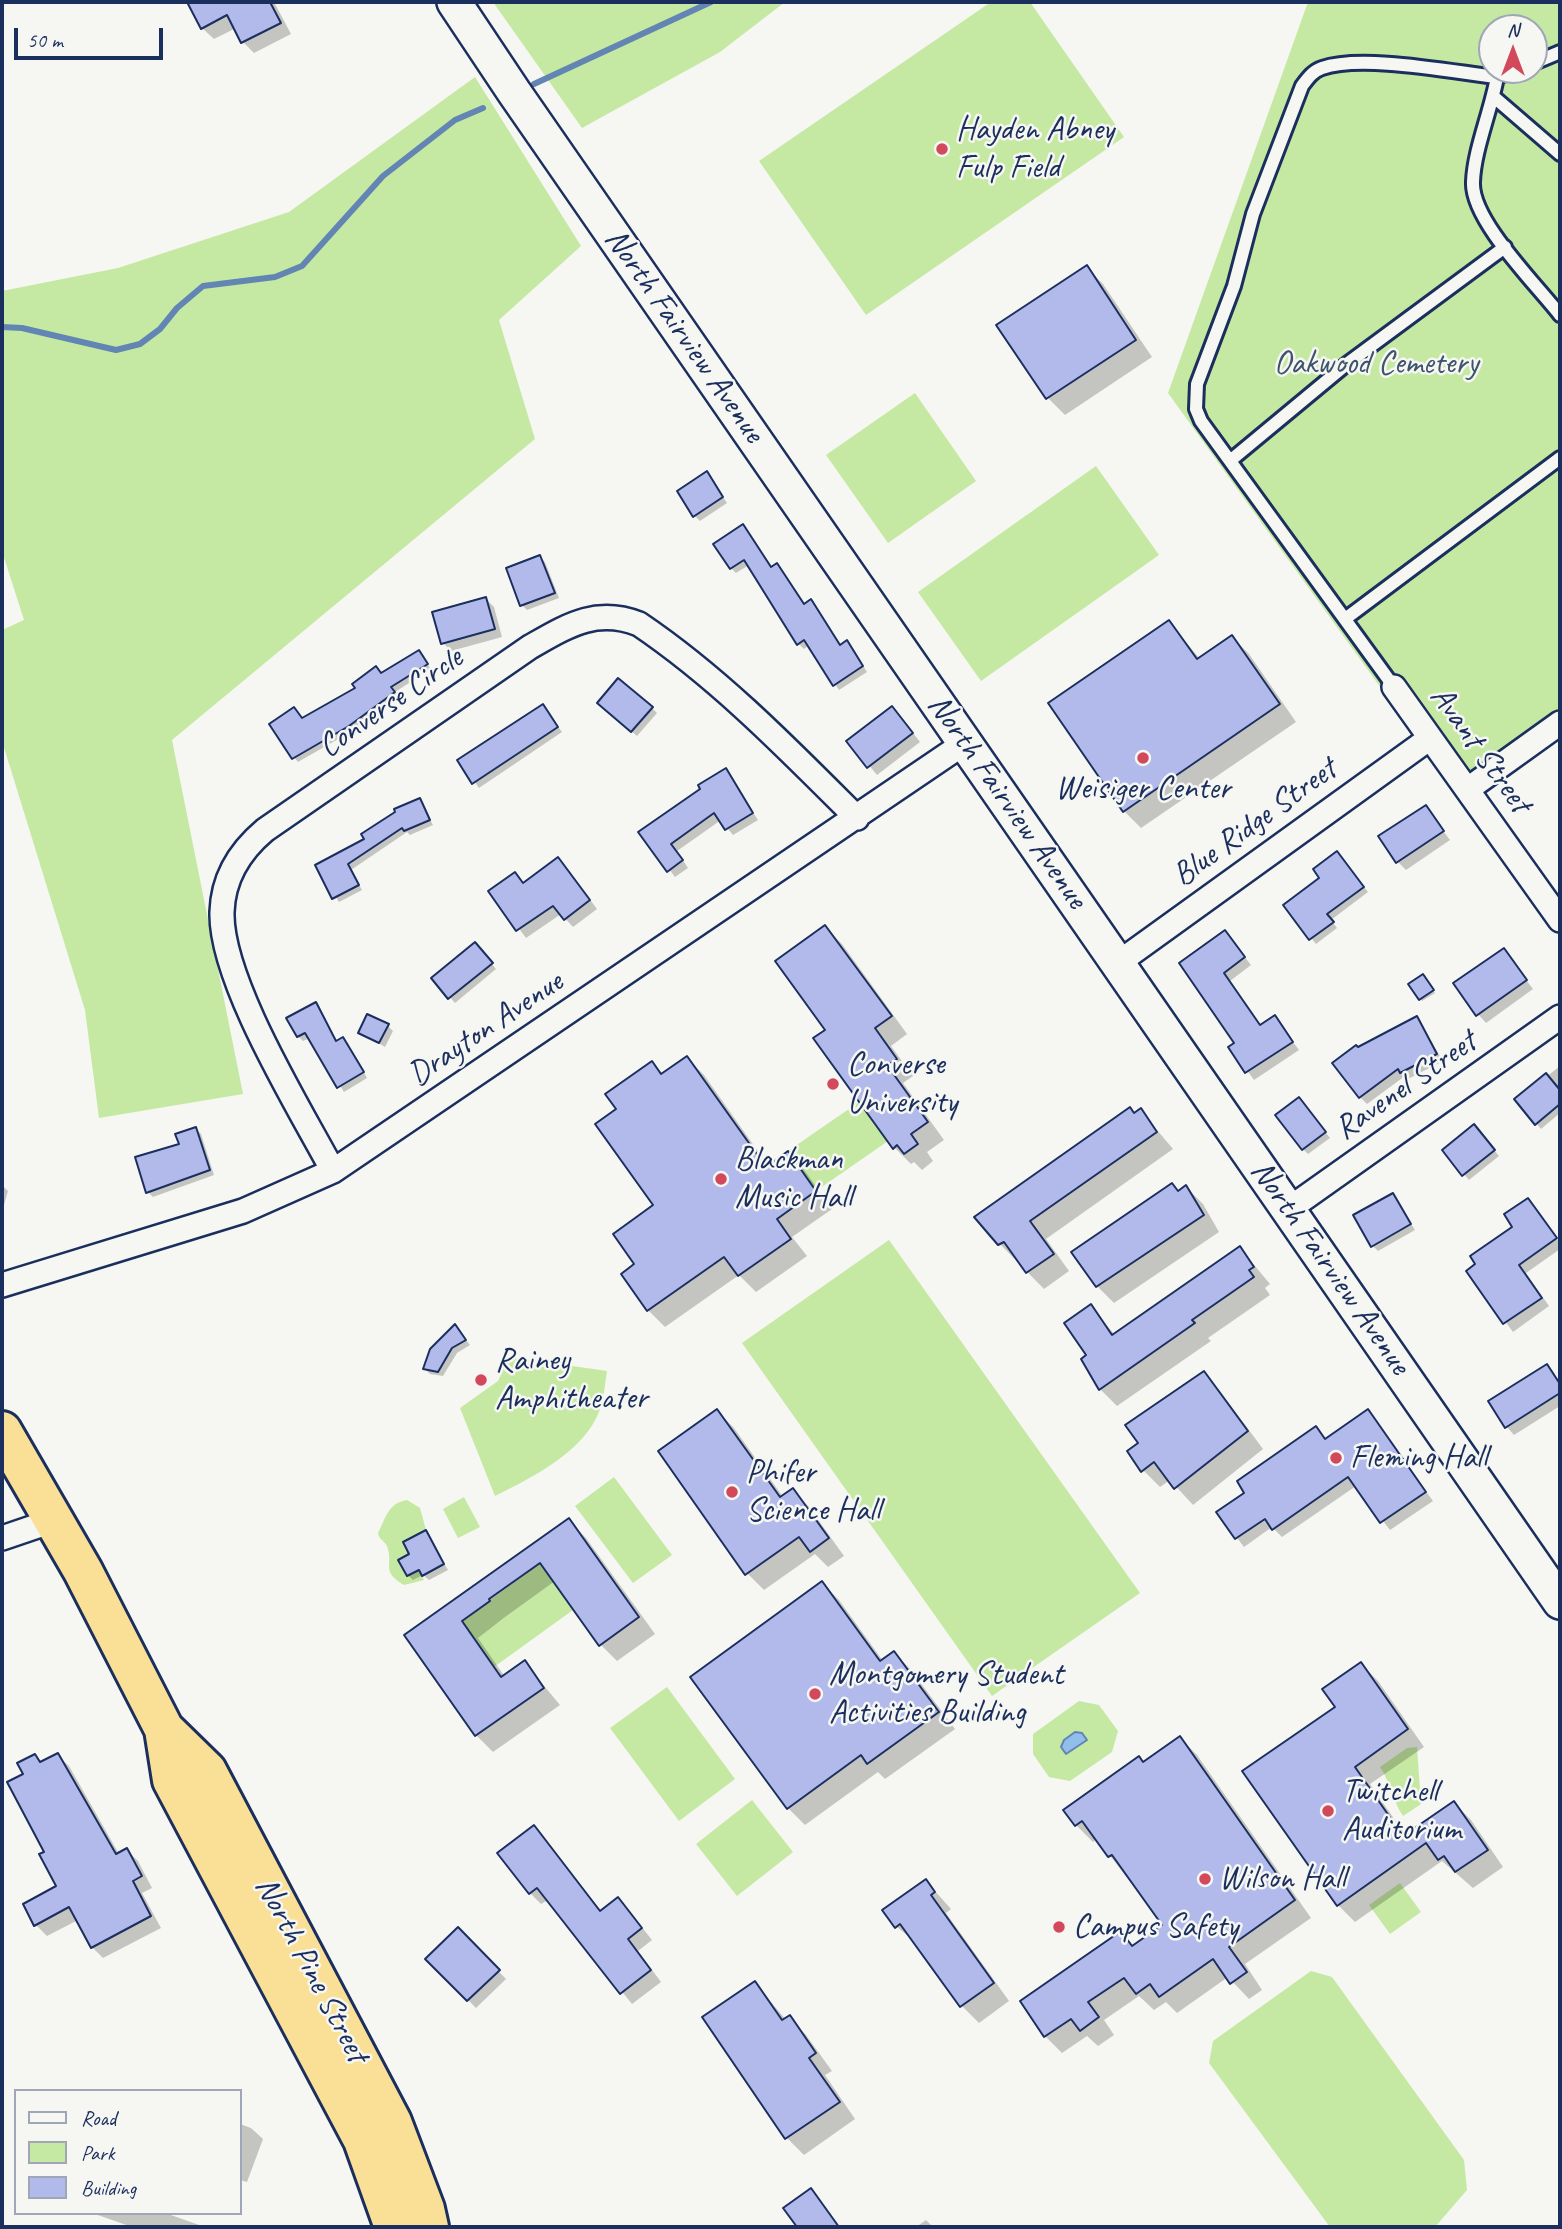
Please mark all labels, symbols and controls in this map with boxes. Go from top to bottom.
scale bar [18,14,166,58]
north arrow [1478,14,1548,84]
text: N [1507,18,1519,42]
text: 50 m [27,27,63,53]
place label: Hayden Abney Fulp Field [956,110,1114,188]
marker: Hayden Abney Fulp Field [934,141,950,157]
street label: North Fairview Avenue [595,221,773,451]
park label: Oakwood Cemetery [1274,344,1478,384]
street label: Converse Circle [311,639,471,767]
street label: Avant Street [1421,679,1539,821]
street label: North Fairview Avenue [918,687,1096,917]
marker: Weisiger Center [1135,750,1151,766]
street label: Blue Ridge Street [1165,750,1345,896]
place label: Weisiger Center [1055,769,1231,809]
street label: Drayton Avenue [401,963,571,1095]
street label: Ravenel Street [1328,1023,1484,1149]
place label: Converse University [847,1045,957,1123]
marker: Converse University [825,1076,841,1092]
place label: Blackman Music Hall [735,1140,852,1218]
street label: North Fairview Avenue [1241,1153,1419,1383]
marker: Blackman Music Hall [713,1171,729,1187]
place label: Rainey Amphitheater [495,1341,647,1419]
marker: Rainey Amphitheater [473,1372,489,1388]
place label: Fleming Hall [1350,1438,1487,1478]
marker: Fleming Hall [1328,1450,1344,1466]
place label: Phifer Science Hall [746,1453,880,1531]
marker: Phifer Science Hall [724,1484,740,1500]
place label: Montgomery Student Activities Building [829,1655,1063,1733]
marker: Montgomery Student Activities Building [807,1686,823,1702]
place label: Twitchell Auditorium [1342,1772,1461,1850]
marker: Twitchell Auditorium [1320,1803,1336,1819]
place label: Wilson Hall [1219,1859,1345,1899]
street label: North Pine Street [246,1870,376,2070]
marker: Wilson Hall [1197,1871,1213,1887]
place label: Campus Safety [1073,1907,1238,1947]
marker: Campus Safety [1051,1919,1067,1935]
legend [14,2089,242,2215]
text: Road [81,2105,116,2131]
text: Park [81,2140,114,2166]
text: Building [81,2175,136,2201]

